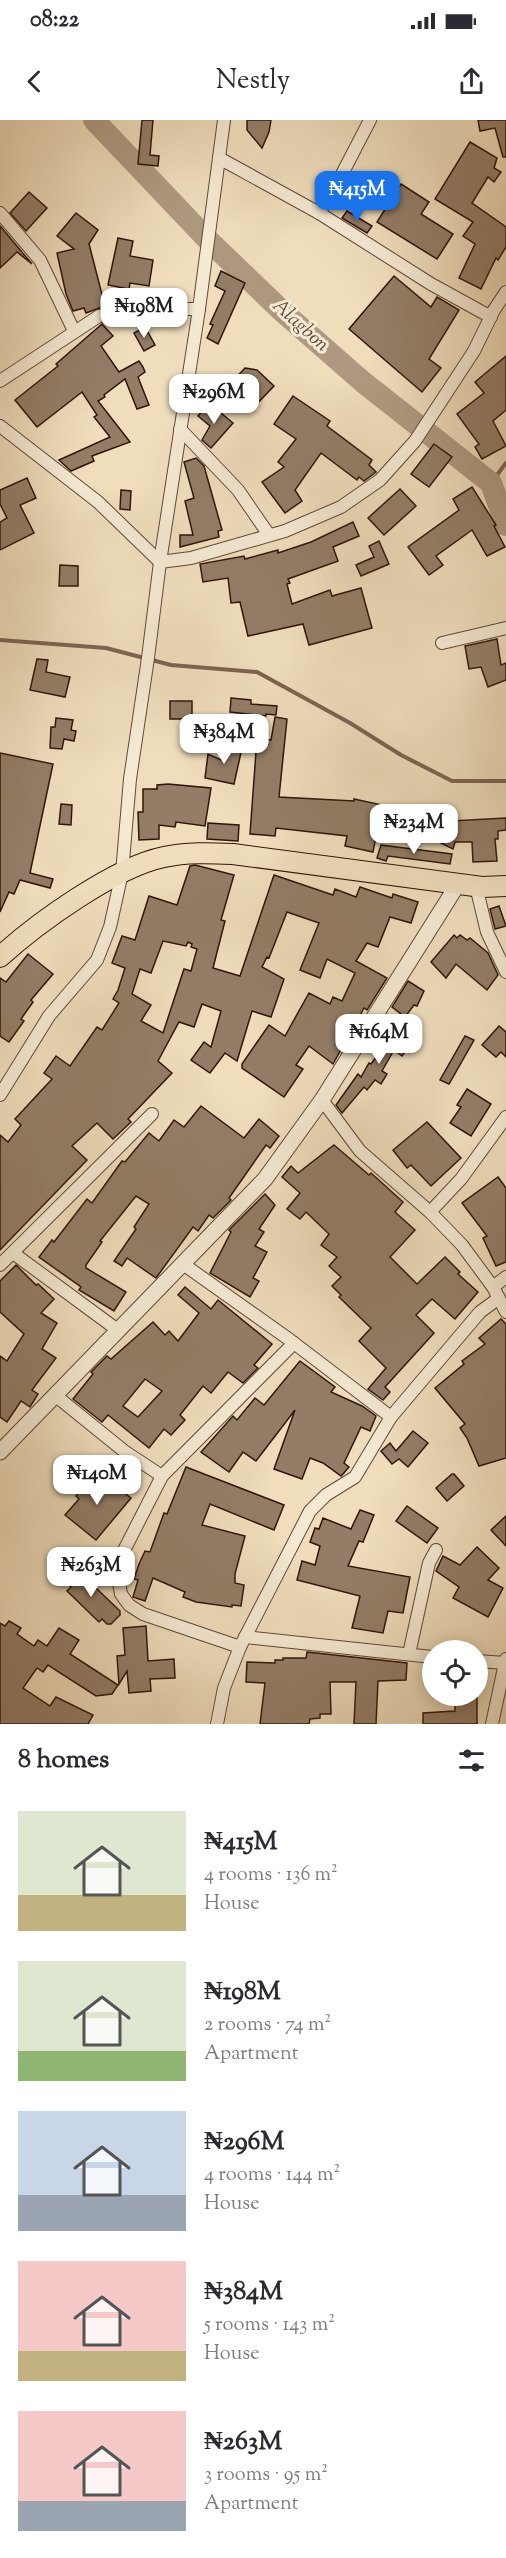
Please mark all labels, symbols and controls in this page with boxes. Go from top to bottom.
text: 08:22 [30,5,79,37]
text: Nestly [216,62,290,101]
icon: back [18,65,51,98]
icon: share [455,65,488,98]
pin: ₦415M [315,171,399,222]
text: ₦415M [329,176,385,205]
pin: ₦198M [102,288,186,339]
water label: Alagbon [265,292,335,360]
text: ₦198M [115,293,173,322]
pin: ₦296M [172,374,256,425]
text: ₦296M [183,379,245,408]
pin: ₦384M [182,714,266,765]
text: ₦384M [194,719,254,748]
pin: ₦234M [372,804,456,855]
text: ₦234M [384,809,444,838]
pin: ₦164M [337,1014,421,1065]
text: ₦164M [349,1019,409,1048]
pin: ₦140M [55,1455,139,1506]
text: ₦140M [67,1460,127,1489]
pin: ₦263M [49,1547,133,1598]
text: ₦263M [61,1552,121,1581]
map controls [422,1640,488,1706]
button: locate [422,1640,488,1706]
text: 8 homes [18,1742,109,1779]
icon: filters [455,1744,488,1777]
text: ₦415M [204,1824,278,1861]
icon: home [66,1835,138,1907]
text: 4 rooms · 136 m² [204,1861,338,1890]
text: House [204,1890,259,1919]
text: ₦198M [204,1974,281,2011]
icon: home [66,1985,138,2057]
text: 2 rooms · 74 m² [204,2011,331,2040]
text: Apartment [204,2040,299,2069]
text: ₦296M [204,2124,284,2161]
icon: home [66,2135,138,2207]
text: 4 rooms · 144 m² [204,2161,340,2190]
text: House [204,2190,259,2219]
text: ₦384M [204,2274,283,2311]
icon: home [66,2285,138,2357]
text: 5 rooms · 143 m² [204,2311,335,2340]
text: House [204,2340,259,2369]
text: ₦263M [204,2424,282,2461]
icon: home [66,2435,138,2507]
text: 3 rooms · 95 m² [204,2461,328,2490]
text: Apartment [204,2490,299,2519]

